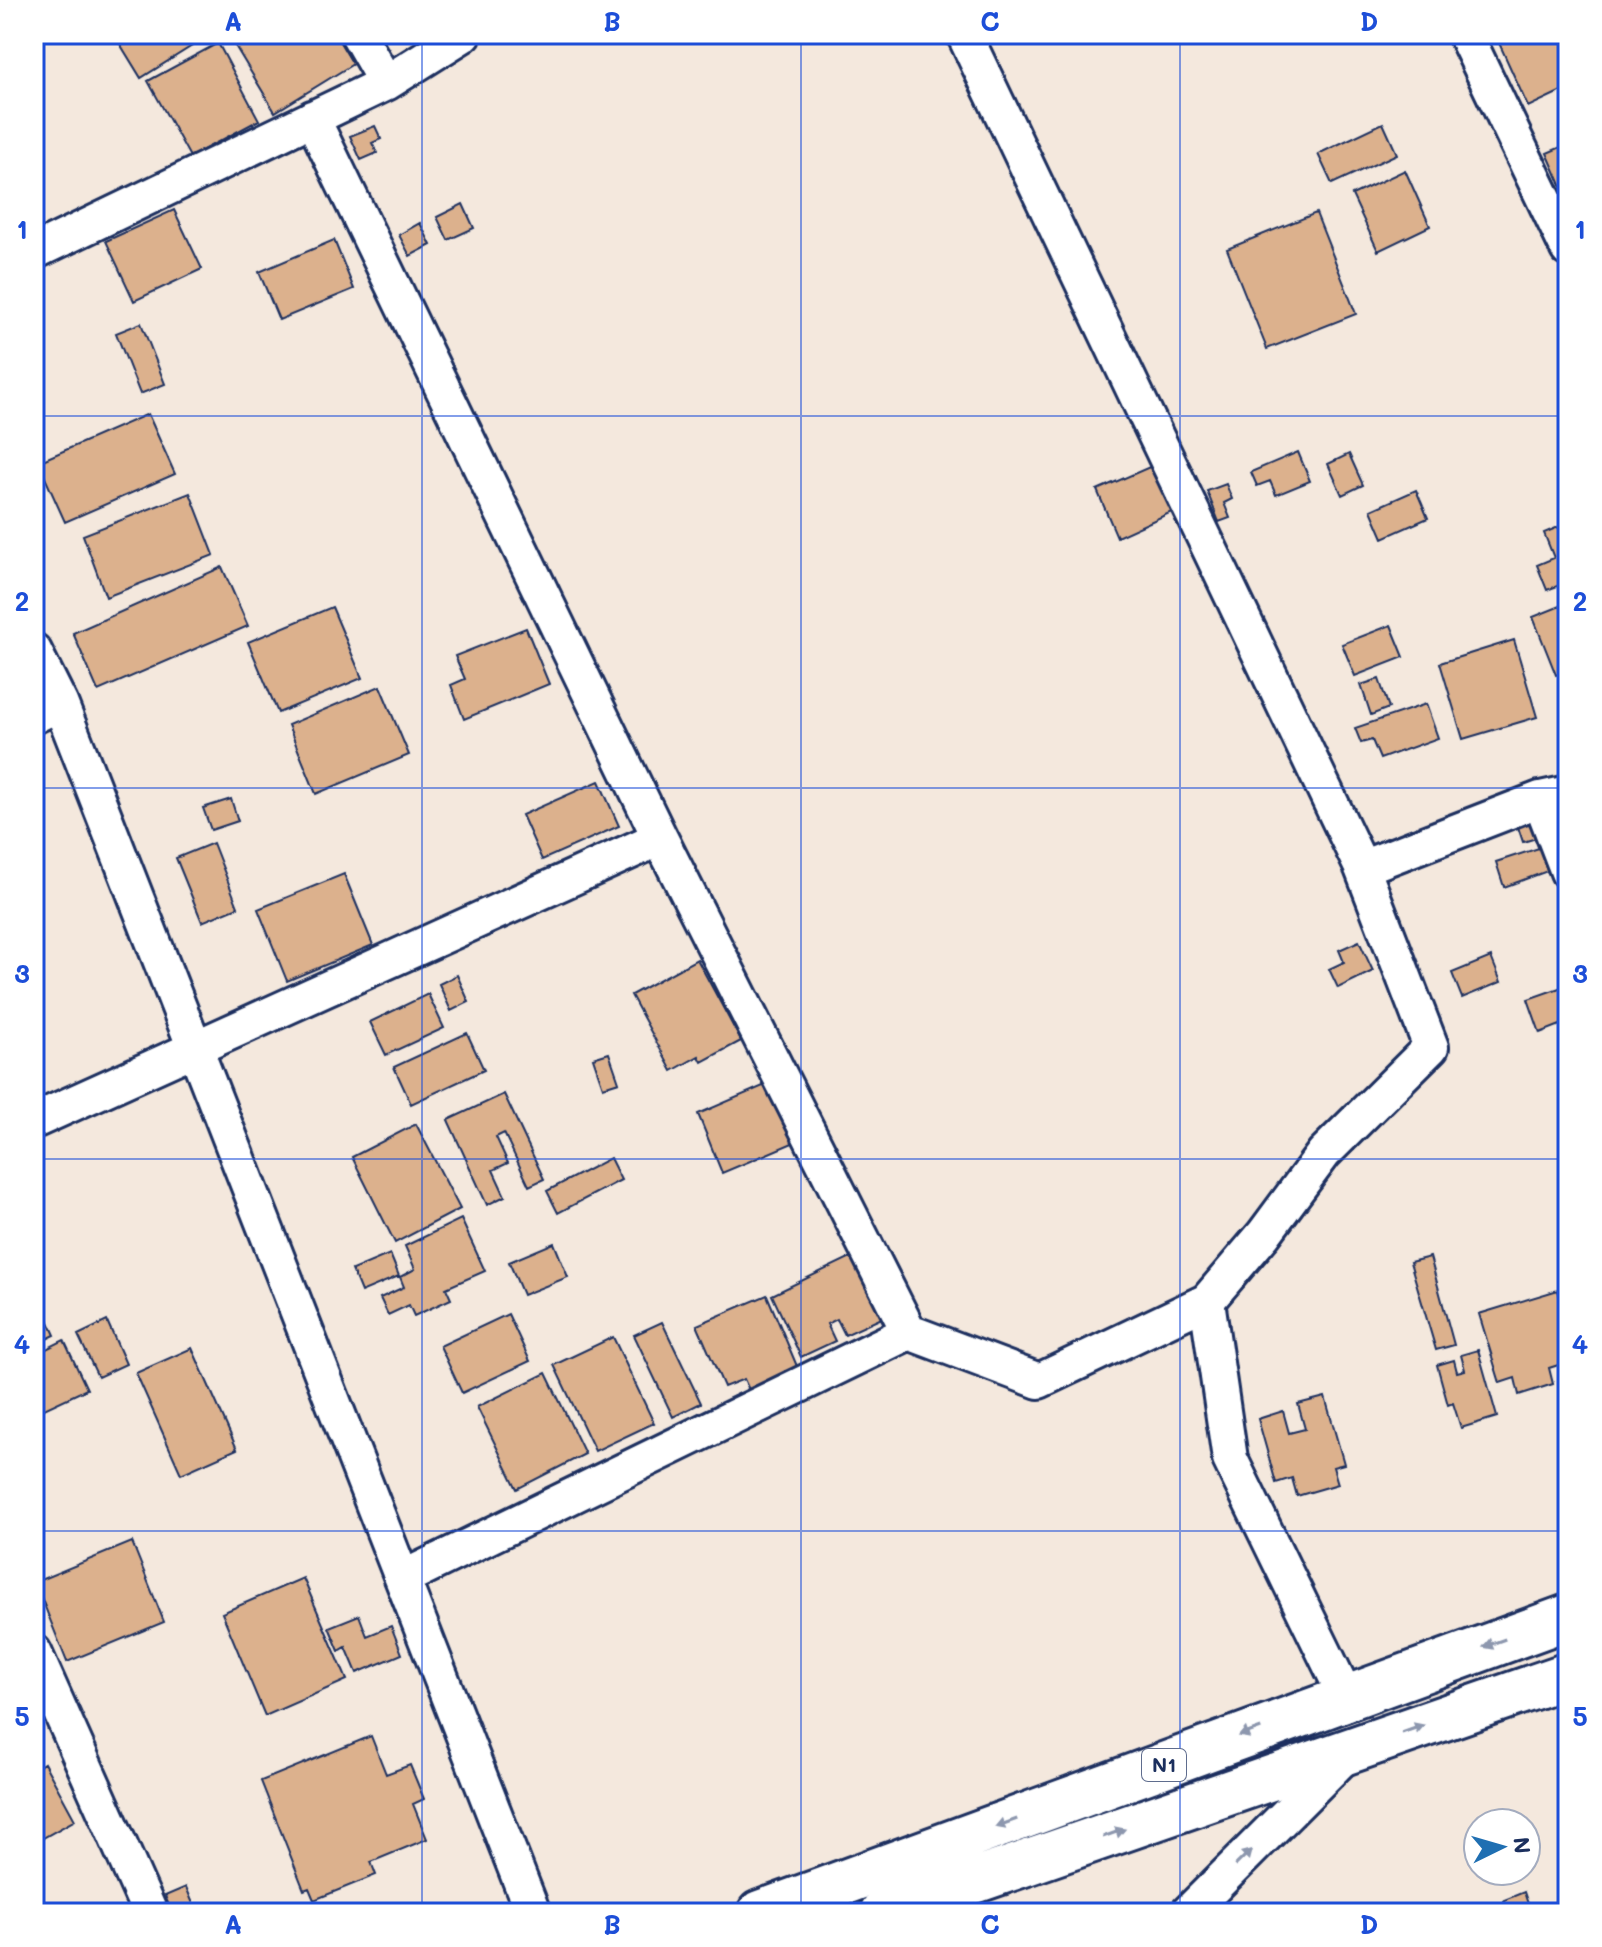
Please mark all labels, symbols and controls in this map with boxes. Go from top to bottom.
text: A [224,4,242,38]
text: B [603,4,621,38]
text: C [980,4,1000,38]
text: D [1360,4,1378,38]
text: 1 [16,212,28,246]
text: 1 [1574,212,1586,246]
text: 2 [15,584,29,618]
text: 2 [1573,584,1587,618]
text: 3 [14,956,30,990]
text: 3 [1572,956,1588,990]
text: 4 [14,1327,30,1361]
text: 4 [1572,1327,1588,1361]
one-way arrow [1482,1638,1506,1650]
text: 5 [14,1699,30,1733]
text: 5 [1572,1699,1588,1733]
one-way arrow [1401,1723,1425,1735]
one-way arrow [1238,1726,1262,1739]
road number: N1 [1142,1749,1186,1781]
north arrow [1462,1807,1542,1887]
one-way arrow [994,1817,1018,1830]
one-way arrow [1103,1826,1127,1838]
text: N [1507,1836,1538,1855]
one-way arrow [1233,1849,1252,1868]
text: A [224,1907,242,1941]
text: B [603,1907,621,1941]
text: C [980,1907,1000,1941]
text: D [1360,1907,1378,1941]

